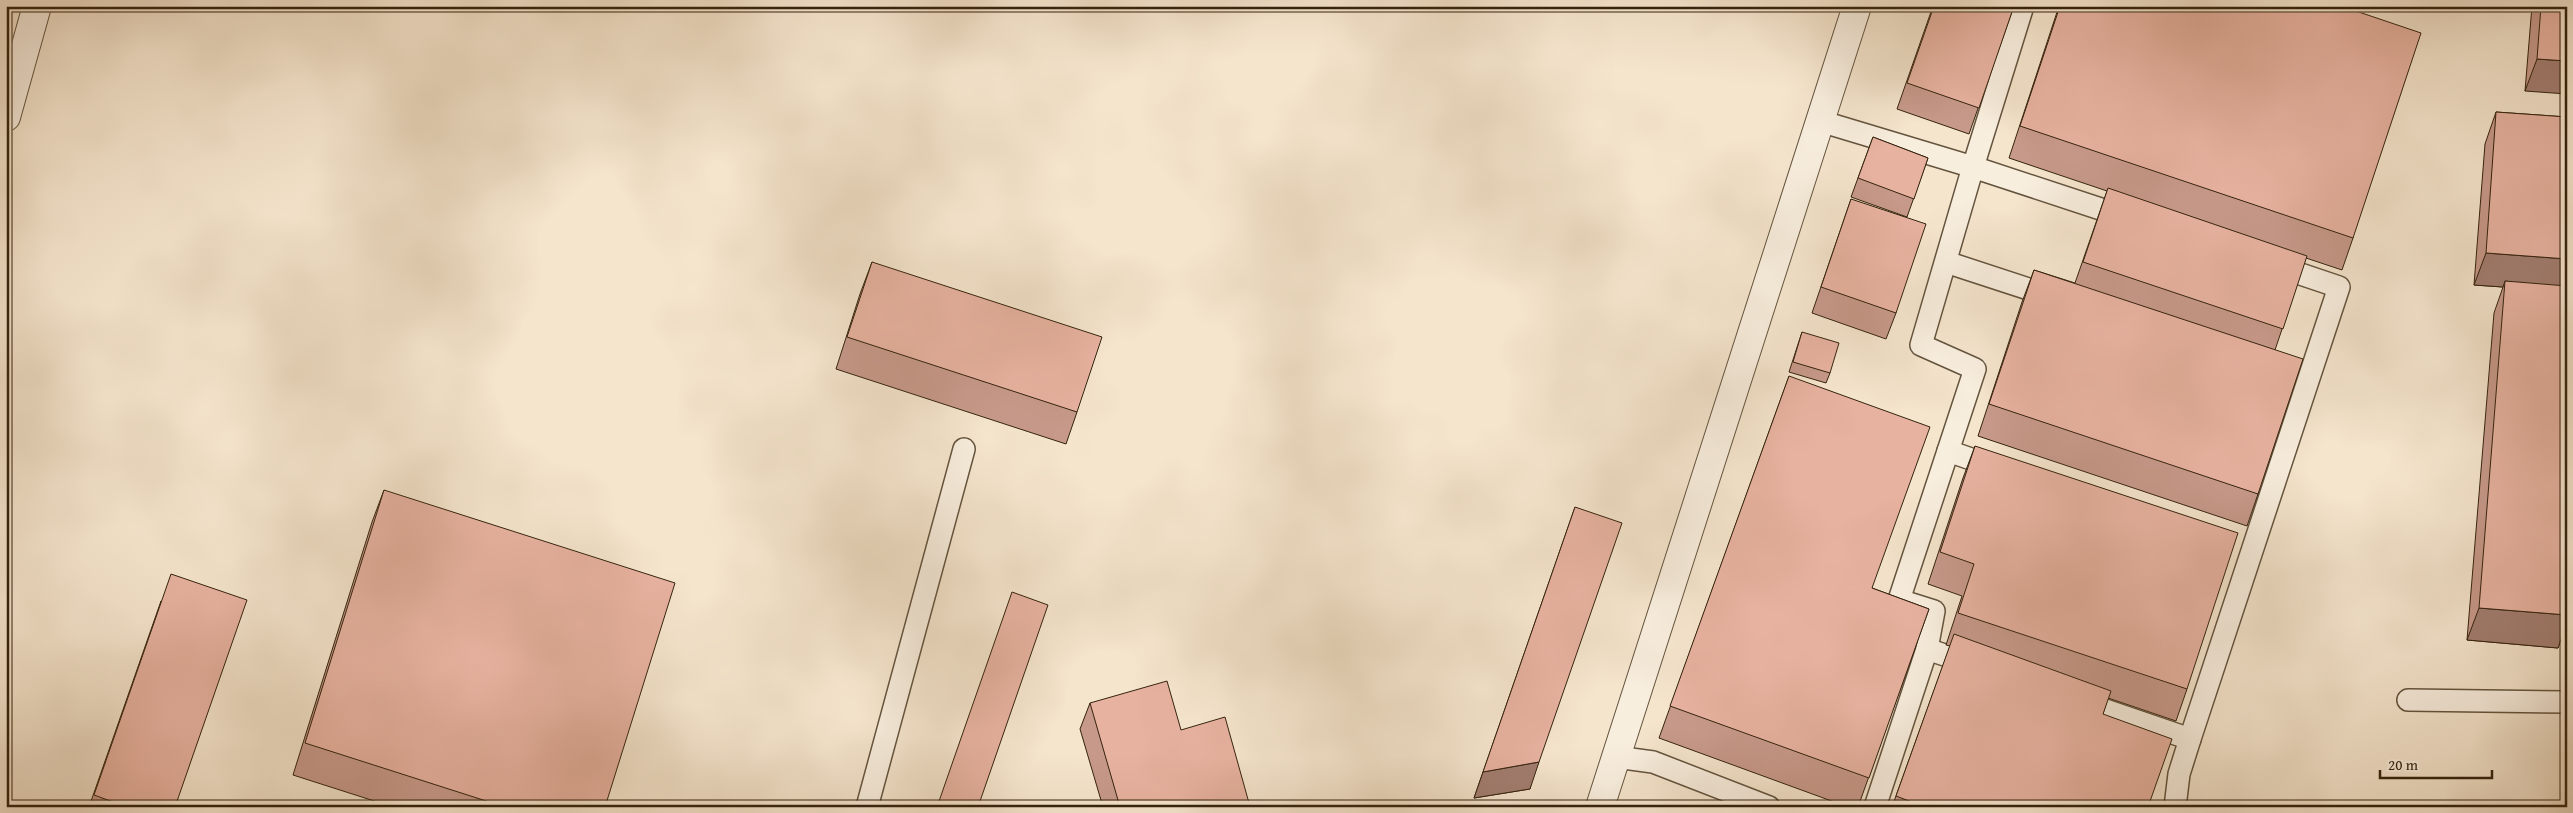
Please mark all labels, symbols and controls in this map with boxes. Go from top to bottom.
scale bar [2380,748,2493,780]
text: 20 m [2388,754,2419,775]

